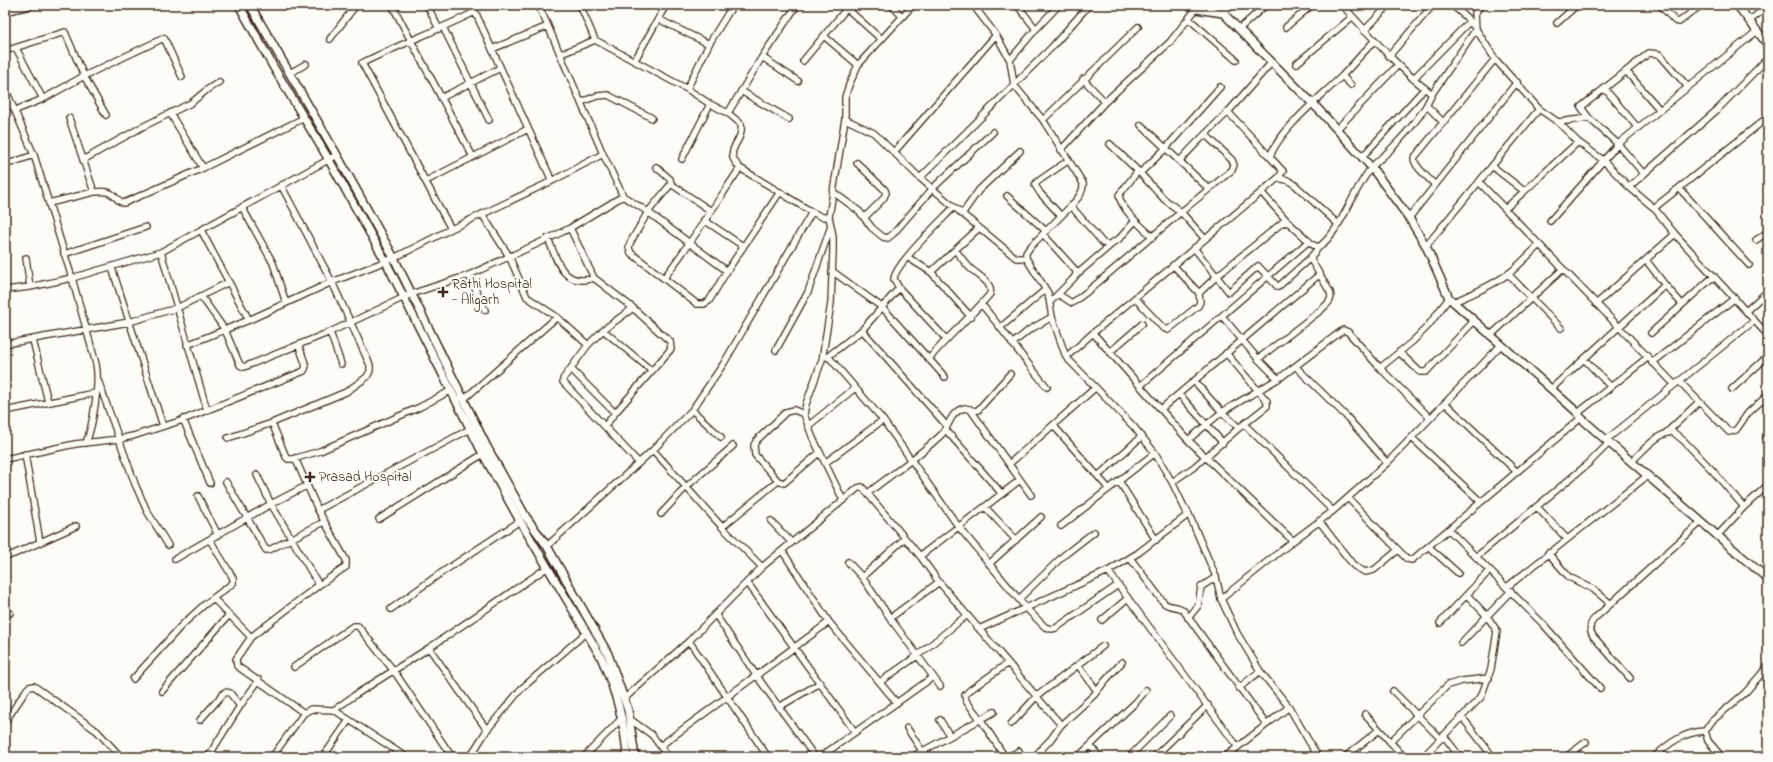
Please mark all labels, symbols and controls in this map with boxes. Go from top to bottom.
place label: Rathi Hospital - Aligarh [452,274,532,312]
marker: Rathi Hospital - Aligarh [437,286,449,298]
place label: Prasad Hospital [319,467,412,488]
marker: Prasad Hospital [304,471,316,483]

